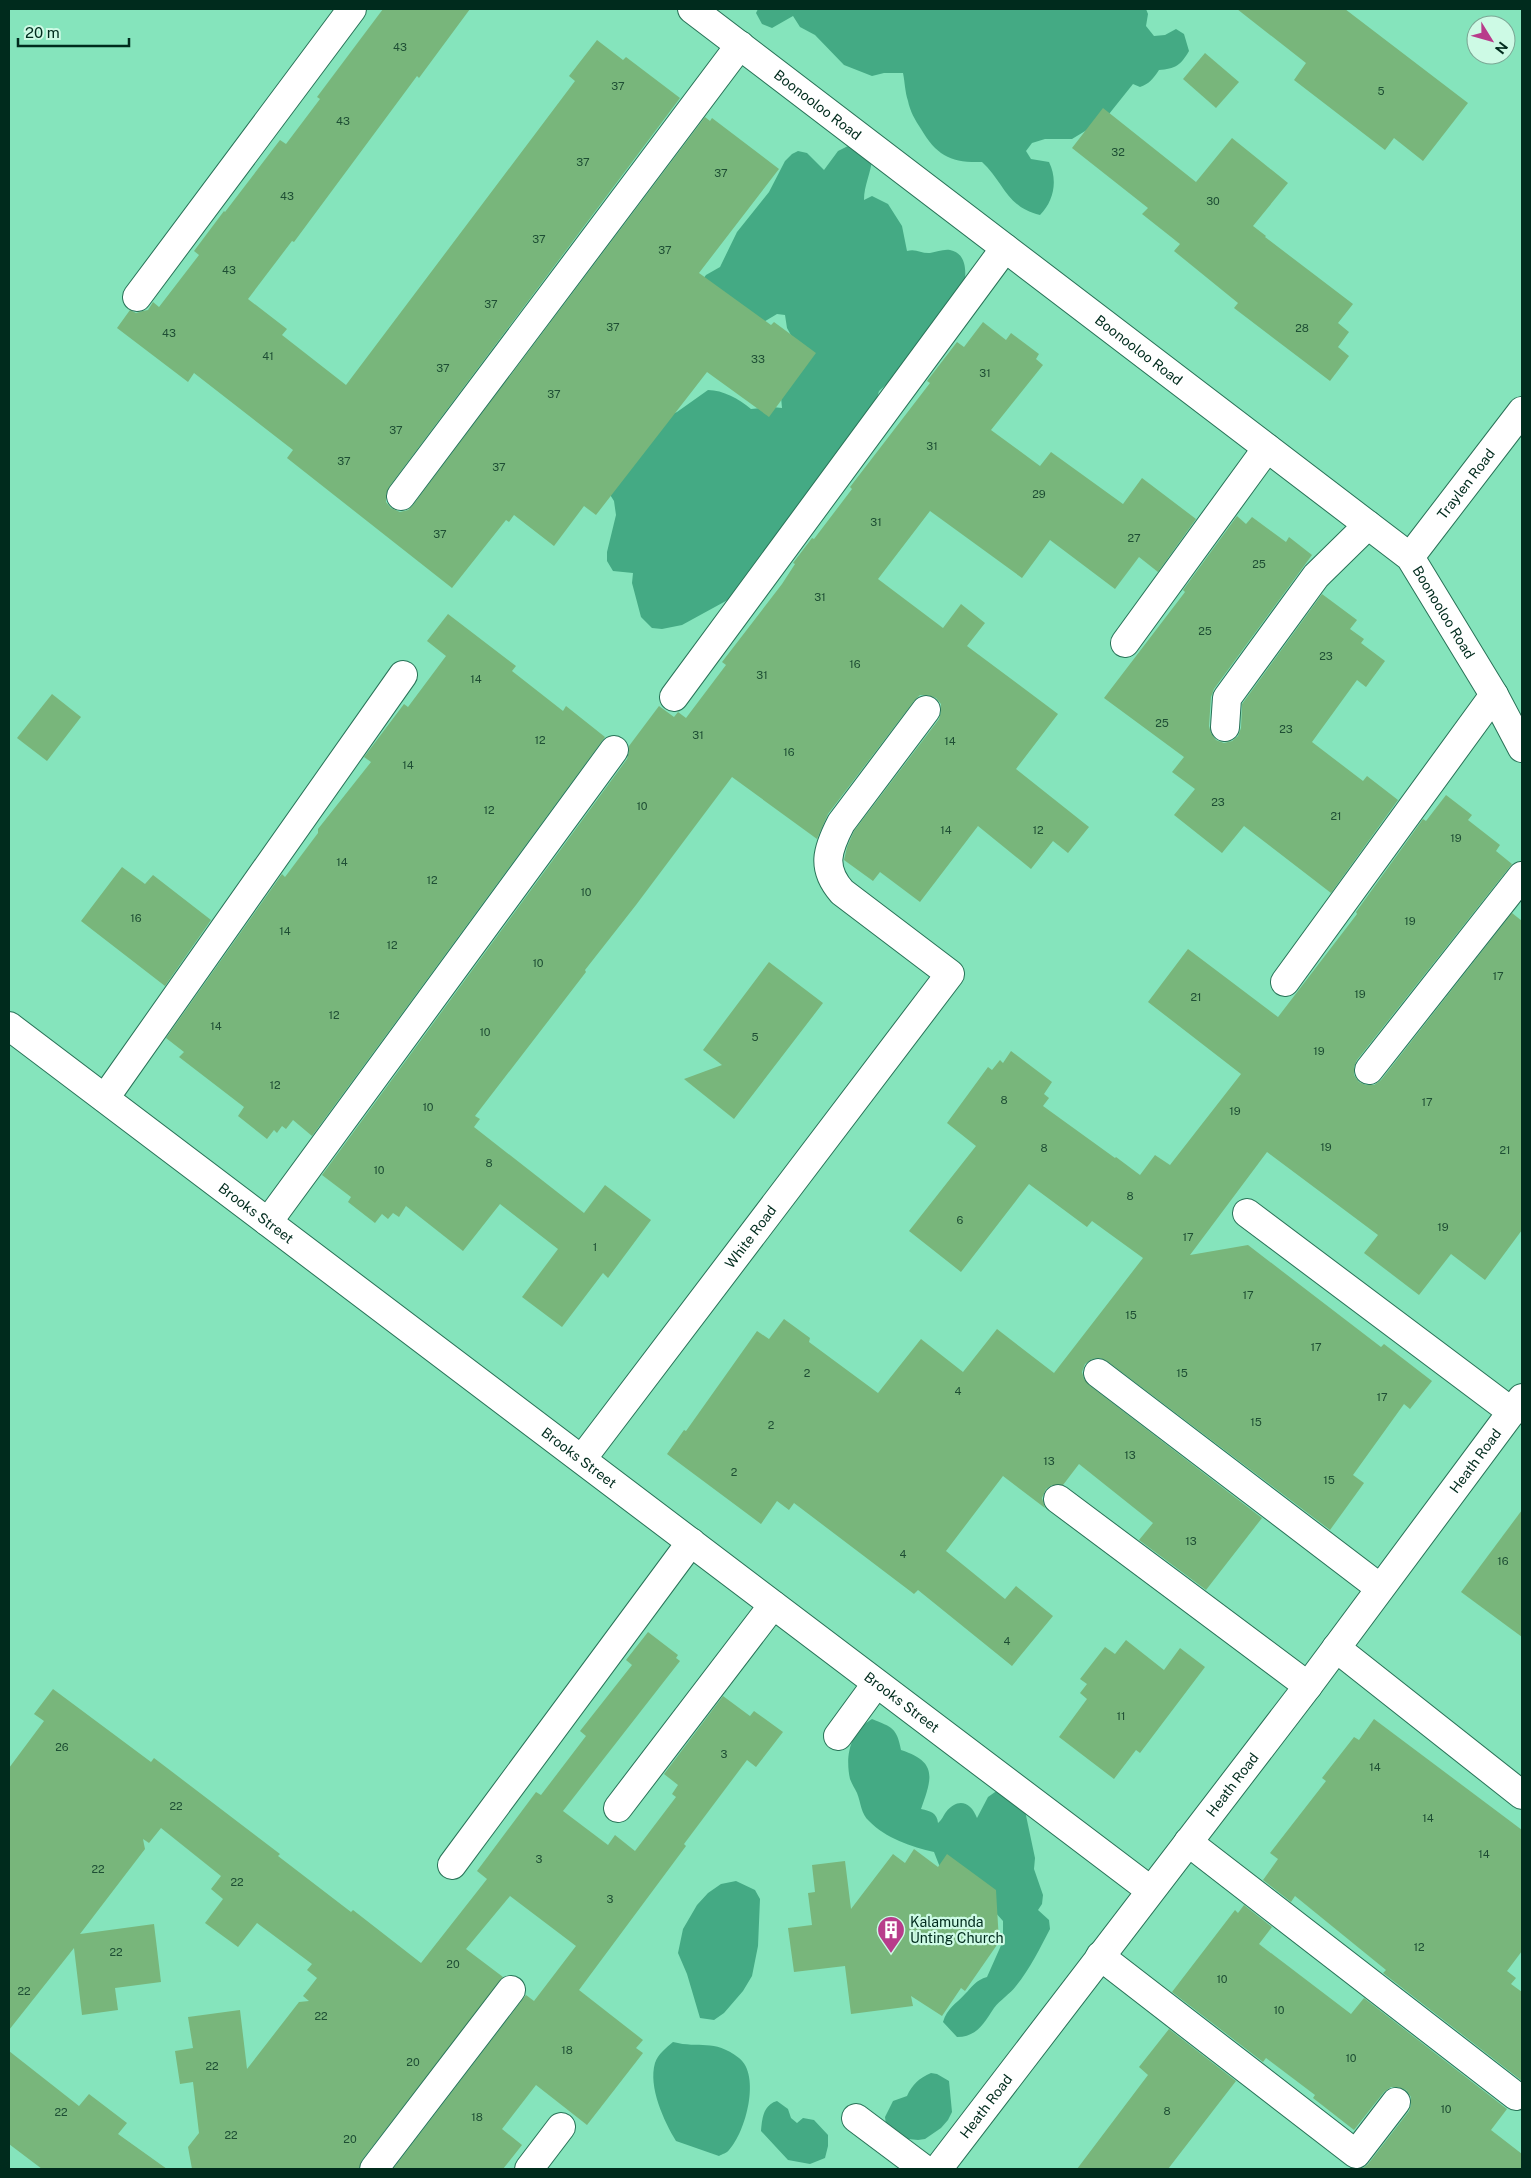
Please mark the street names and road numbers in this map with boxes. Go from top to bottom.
street label: Boonooloo Road [771,67,864,143]
street label: Boonooloo Road [1092,312,1186,388]
street label: Traylen Road [1434,446,1498,522]
street label: Boonooloo Road [1409,563,1478,662]
street label: Brooks Street [216,1180,297,1247]
street label: White Road [722,1202,780,1271]
street label: Brooks Street [538,1424,620,1491]
street label: Heath Road [1446,1425,1504,1496]
street label: Brooks Street [861,1669,942,1736]
street label: Heath Road [1203,1750,1262,1820]
street label: Heath Road [957,2071,1016,2141]

